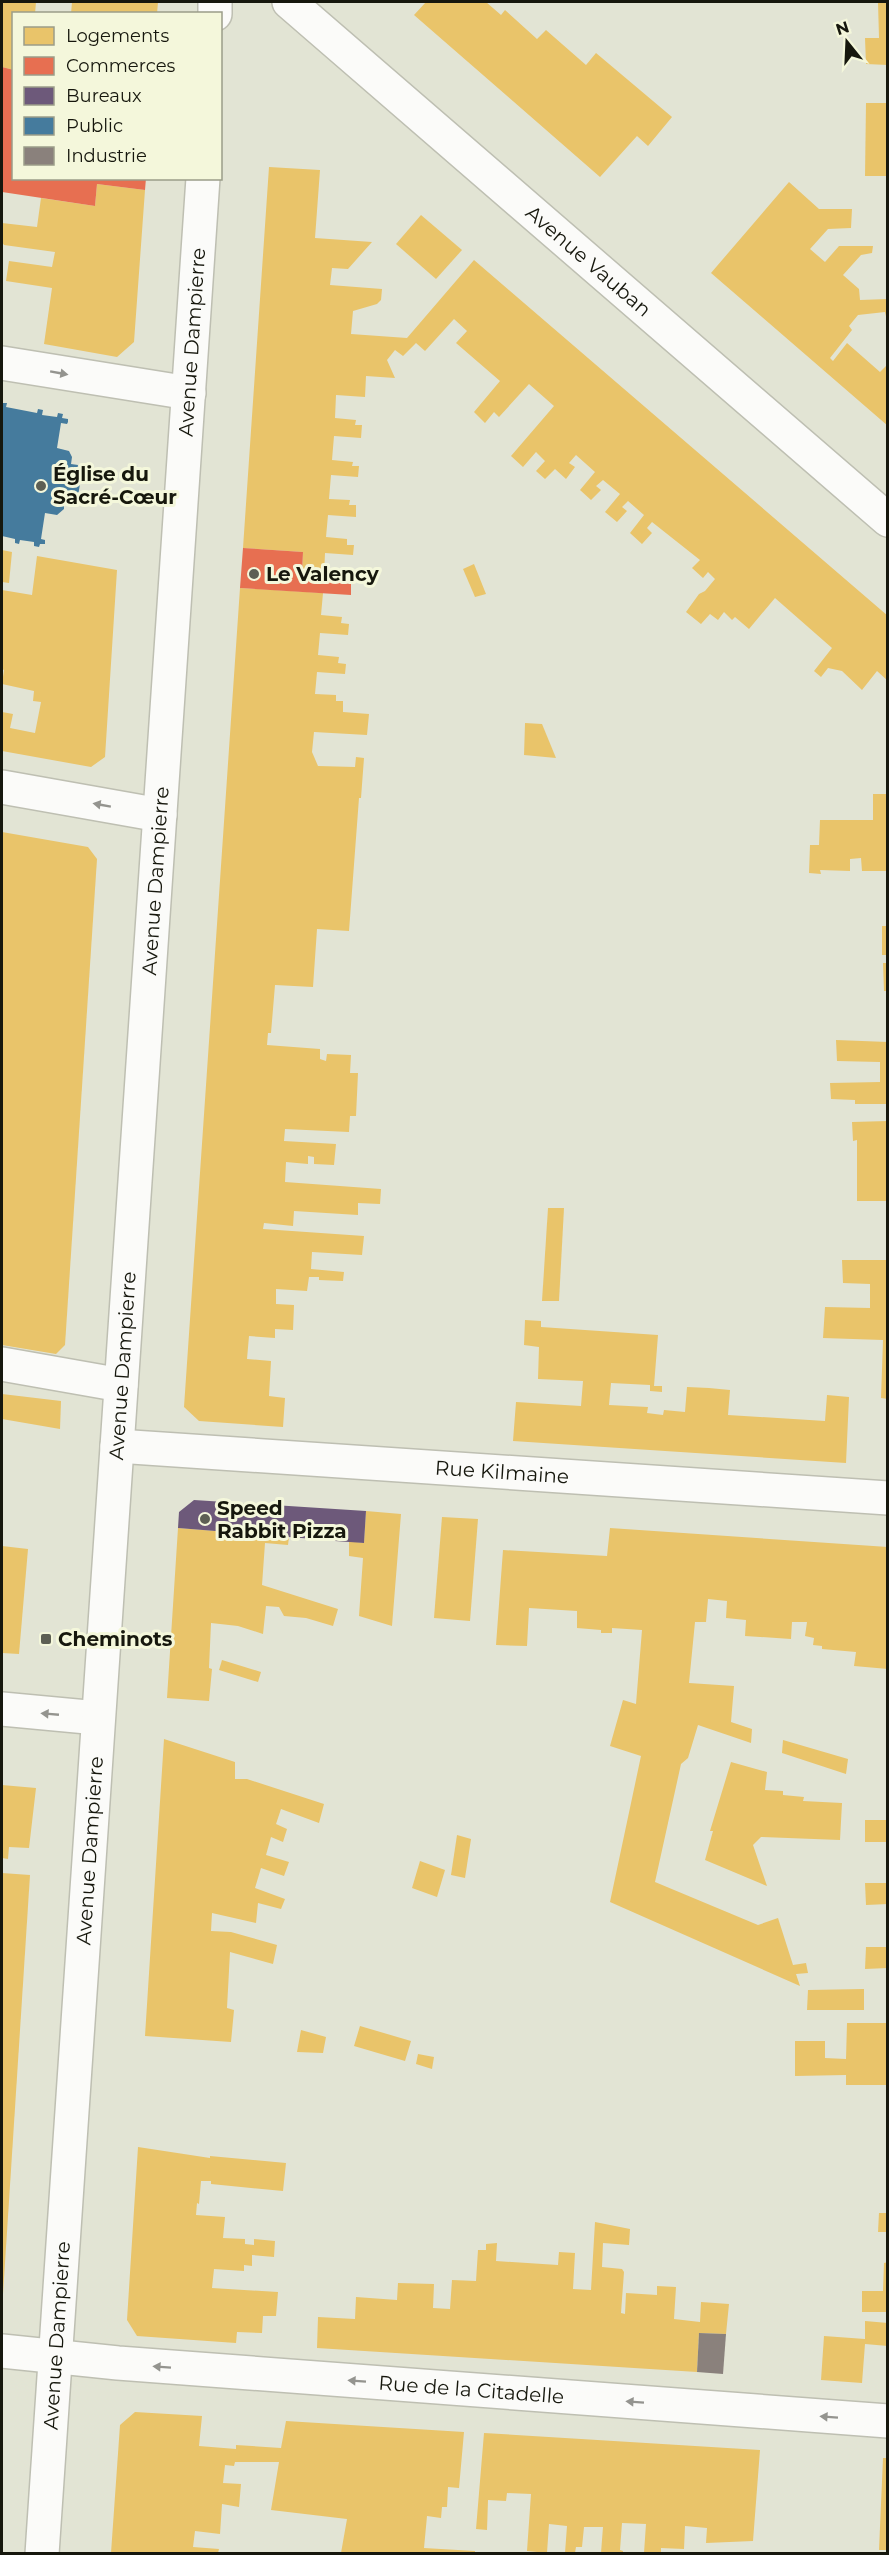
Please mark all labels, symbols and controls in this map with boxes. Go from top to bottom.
legend [12,12,222,180]
north arrow [817,12,877,72]
text: N [833,17,852,39]
text: Logements [66,25,169,47]
text: Commerces [66,55,176,77]
text: Bureaux [66,85,142,107]
text: Public [66,115,123,137]
text: Industrie [66,145,147,167]
street label: Avenue Vauban [521,200,656,322]
street label: Avenue Dampierre [174,247,210,437]
one-way arrow [50,369,69,378]
place label: Église du Sacré-Cœur [53,462,177,509]
marker: Église du Sacré-Cœur [34,479,48,493]
place label: Le Valency [266,562,380,586]
marker: Le Valency [247,567,261,581]
street label: Avenue Dampierre [137,786,174,976]
one-way arrow [93,800,112,809]
street label: Avenue Dampierre [104,1271,141,1461]
street label: Rue Kilmaine [434,1455,570,1488]
place label: Speed Rabbit Pizza [217,1496,347,1543]
marker: Speed Rabbit Pizza [198,1512,212,1526]
place label: Cheminots [58,1627,173,1651]
marker: Cheminots [39,1632,53,1646]
one-way arrow [40,1709,59,1719]
street label: Avenue Dampierre [71,1755,108,1946]
street label: Avenue Dampierre [38,2240,75,2431]
one-way arrow [153,2362,172,2372]
street label: Rue de la Citadelle [378,2371,565,2409]
one-way arrow [347,2377,366,2386]
one-way arrow [625,2398,644,2407]
one-way arrow [820,2412,839,2422]

